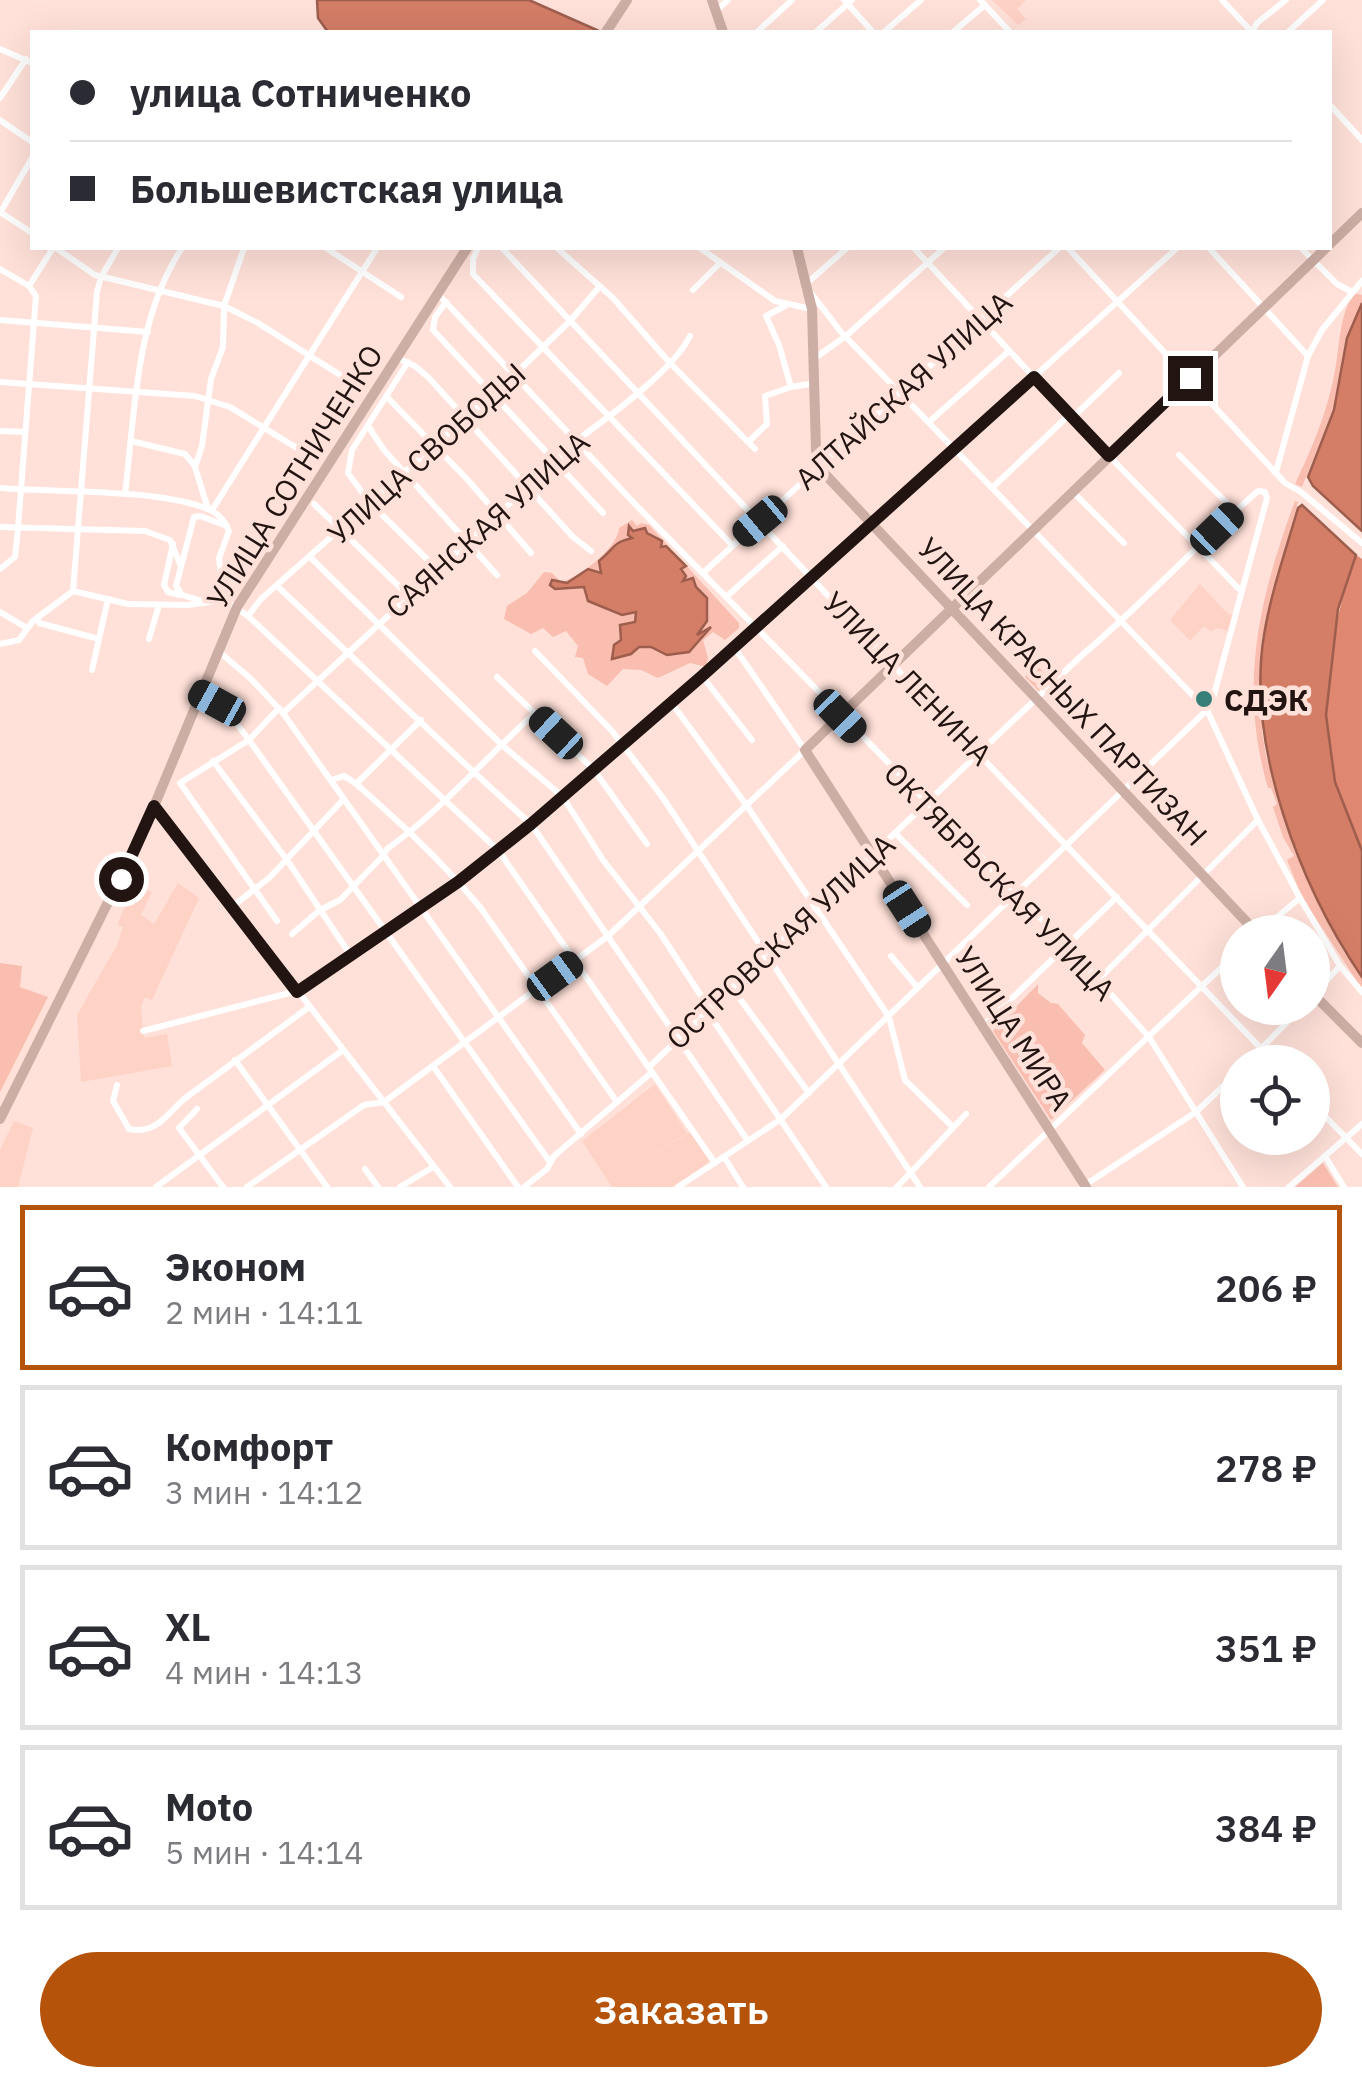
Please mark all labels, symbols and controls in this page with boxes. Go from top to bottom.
text: улица Сотниченко [130,68,471,117]
text: Большевистская улица [130,164,564,213]
street label: АЛТАЙСКАЯ УЛИЦА [786,282,1020,498]
street label: УЛИЦА СОТНИЧЕНКО [197,337,391,615]
street label: УЛИЦА СВОБОДЫ [319,354,533,552]
route end [1168,356,1213,401]
street label: САЯНСКАЯ УЛИЦА [377,422,597,626]
car [727,490,793,552]
car [1185,497,1249,561]
street label: УЛИЦА КРАСНЫХ ПАРТИЗАН [910,529,1216,853]
street label: УЛИЦА ЛЕНИНА [815,583,1001,773]
car [183,675,251,731]
place label: СДЭК [1224,680,1308,719]
car [808,684,872,748]
marker: СДЭК [1193,688,1215,710]
car [524,702,588,764]
street label: ОКТЯБРЬСКАЯ УЛИЦА [876,754,1124,1008]
street label: ОСТРОВСКАЯ УЛИЦА [657,825,903,1057]
route start [99,857,144,902]
car [878,876,936,942]
north arrow [1220,915,1330,1025]
map controls [1220,915,1330,1155]
street label: УЛИЦА МИРА [946,939,1082,1117]
car [522,946,588,1006]
button: locate [1220,1045,1330,1155]
text: Эконом [165,1242,306,1291]
icon: car [45,1243,135,1333]
text: 206 ₽ [1215,1263,1317,1312]
text: 2 мин · 14:11 [165,1291,363,1333]
text: Комфорт [165,1422,333,1471]
icon: car [45,1423,135,1513]
text: 278 ₽ [1215,1443,1317,1492]
text: 3 мин · 14:12 [165,1471,363,1513]
text: XL [165,1602,211,1651]
icon: car [45,1603,135,1693]
text: 351 ₽ [1215,1623,1317,1672]
text: 4 мин · 14:13 [165,1651,363,1693]
text: Moto [165,1782,253,1831]
icon: car [45,1783,135,1873]
text: 384 ₽ [1215,1803,1317,1852]
text: 5 мин · 14:14 [165,1831,363,1873]
button: Заказать [40,1952,1322,2067]

